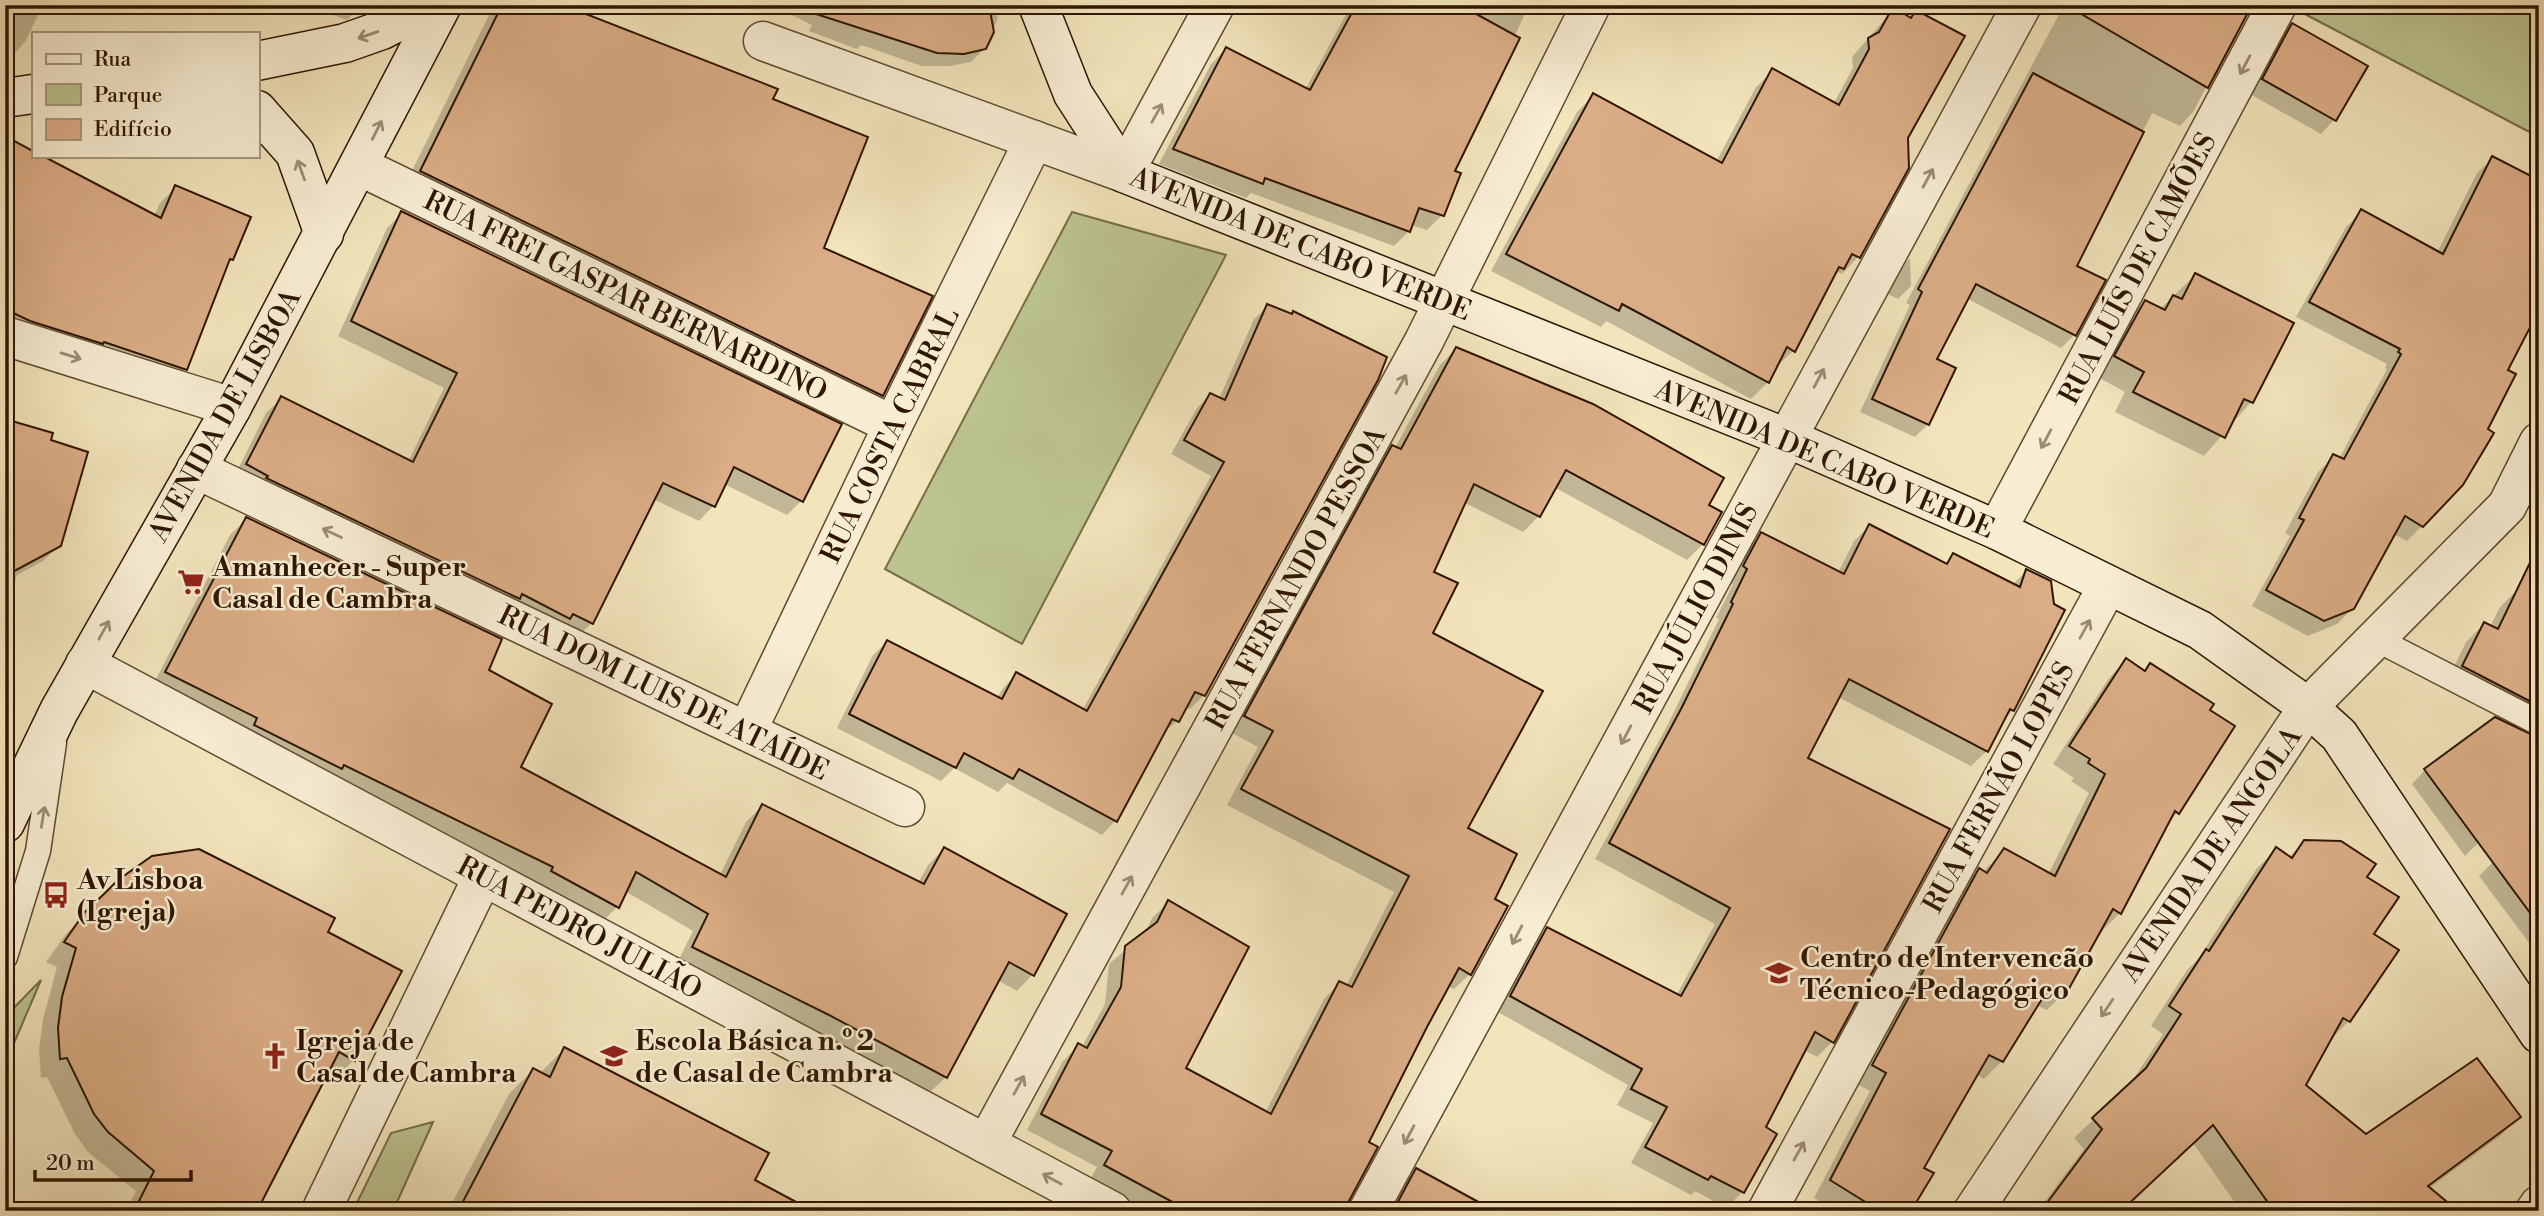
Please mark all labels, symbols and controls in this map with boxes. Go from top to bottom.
one-way arrow [358,30,380,42]
legend [32,32,259,158]
text: Rua [94,47,131,73]
one-way arrow [2237,55,2251,75]
text: Parque [94,83,162,109]
one-way arrow [1150,104,1164,124]
text: Edifício [94,117,172,143]
one-way arrow [371,120,385,141]
street label: RUA LUÍS DE CAMÕES [2050,126,2225,410]
one-way arrow [294,159,306,181]
street label: AVENIDA DE CABO VERDE [1124,159,1476,329]
one-way arrow [1922,168,1935,189]
street label: RUA FREI GASPAR BERNARDINO [418,183,833,410]
street label: AVENIDA DE LISBOA [141,283,310,549]
street label: RUA COSTA CABRAL [813,302,967,569]
one-way arrow [59,350,81,363]
one-way arrow [1813,368,1826,389]
street label: AVENIDA DE CABO VERDE [1649,372,1999,547]
one-way arrow [1394,374,1408,395]
street label: RUA FERNANDO PESSOA [1198,420,1395,736]
one-way arrow [2038,428,2052,449]
street label: RUA JÚLIO DINIS [1624,496,1767,720]
one-way arrow [321,526,343,539]
place label: Amanhecer - Super Casal de Cambra [211,550,466,617]
supermarket icon: Amanhecer - Super Casal de Cambra [176,567,206,597]
street label: RUA DOM LUIS DE ATAÍDE [492,596,835,789]
one-way arrow [2078,619,2092,639]
one-way arrow [98,620,111,641]
street label: RUA FERNÃO LOPES [1914,655,2083,919]
street label: AVENIDA DE ANGOLA [2112,720,2310,990]
one-way arrow [1619,724,1632,745]
one-way arrow [37,806,50,829]
street label: RUA PEDRO JULIÃO [451,847,709,1008]
place label: Av Lisboa (Igreja) [76,863,204,930]
one-way arrow [1121,875,1135,896]
bus stop icon: Av Lisboa (Igreja) [41,880,71,910]
one-way arrow [1510,924,1524,945]
place label: Centro de Intervencão Técnico-Pedagógico [1800,941,2094,1008]
school or university icon: Centro de Intervencão Técnico-Pedagógico [1764,958,1794,988]
one-way arrow [2100,998,2115,1017]
place label: Igreja de Casal de Cambra [296,1024,517,1091]
place label: Escola Básica n.º 2 de Casal de Cambra [635,1024,893,1091]
church icon: Igreja de Casal de Cambra [260,1041,290,1071]
school or university icon: Escola Básica n.º 2 de Casal de Cambra [599,1041,629,1071]
one-way arrow [1012,1075,1026,1095]
one-way arrow [1402,1124,1415,1145]
scale bar [35,1139,191,1183]
one-way arrow [1793,1141,1806,1162]
text: 20 m [46,1151,95,1177]
one-way arrow [1042,1172,1062,1186]

